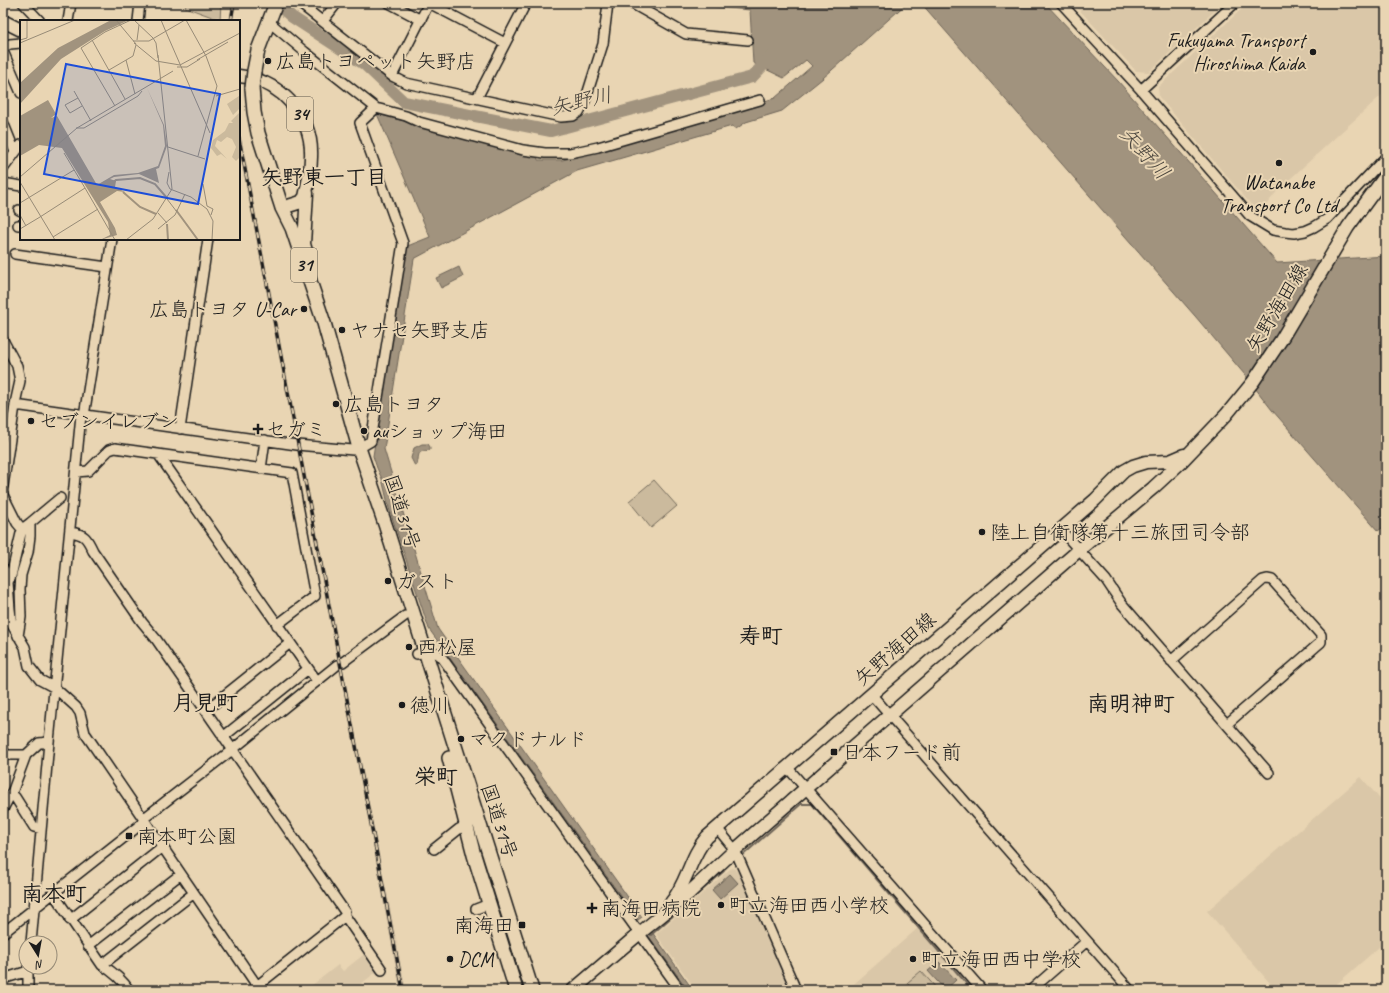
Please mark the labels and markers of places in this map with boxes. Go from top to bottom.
place label: Fukuyama Transport Hiroshima Kaida [1167,28,1308,76]
marker: Fukuyama Transport Hiroshima Kaida [1308,47,1318,57]
place label: 広島トヨペット矢野店 [276,49,476,74]
marker: 広島トヨペット矢野店 [263,56,273,66]
marker: Watanabe Transport Co Ltd [1274,158,1284,168]
place label: Watanabe Transport Co Ltd [1221,170,1341,218]
place label: 広島トヨタ U-Car [150,297,298,322]
marker: 広島トヨタ U-Car [299,304,309,314]
place label: ヤナセ矢野支店 [350,318,490,343]
marker: ヤナセ矢野支店 [337,325,347,335]
place label: 広島トヨタ [344,392,444,417]
marker: 広島トヨタ [331,399,341,409]
place label: セブンイレブン [39,409,179,434]
marker: セブンイレブン [26,416,36,426]
place label: セガミ [266,417,326,442]
place label: auショップ海田 [372,419,507,444]
marker: セガミ [253,424,263,434]
marker: auショップ海田 [359,426,369,436]
place label: 陸上自衛隊第十三旅団司令部 [990,520,1250,545]
marker: 陸上自衛隊第十三旅団司令部 [977,527,987,537]
place label: ガスト [396,569,458,594]
marker: ガスト [383,576,393,586]
place label: 西松屋 [417,635,477,660]
marker: 西松屋 [404,642,414,652]
place label: 徳川 [410,693,450,718]
marker: 徳川 [397,700,407,710]
place label: マクドナルド [469,727,587,752]
marker: マクドナルド [456,734,466,744]
place label: 日本フード前 [842,740,962,765]
marker: 日本フード前 [829,747,839,757]
place label: 南本町公園 [137,824,237,849]
marker: 南本町公園 [124,831,134,841]
place label: 町立海田西小学校 [729,893,889,918]
place label: 南海田病院 [601,896,701,921]
marker: 町立海田西小学校 [716,900,726,910]
marker: 南海田病院 [586,902,598,914]
place label: 南海田 [454,913,514,938]
marker: 南海田 [517,920,527,930]
place label: DCM [458,947,495,972]
place label: 町立海田西中学校 [921,947,1081,972]
marker: DCM [445,954,455,964]
marker: 町立海田西中学校 [908,954,918,964]

